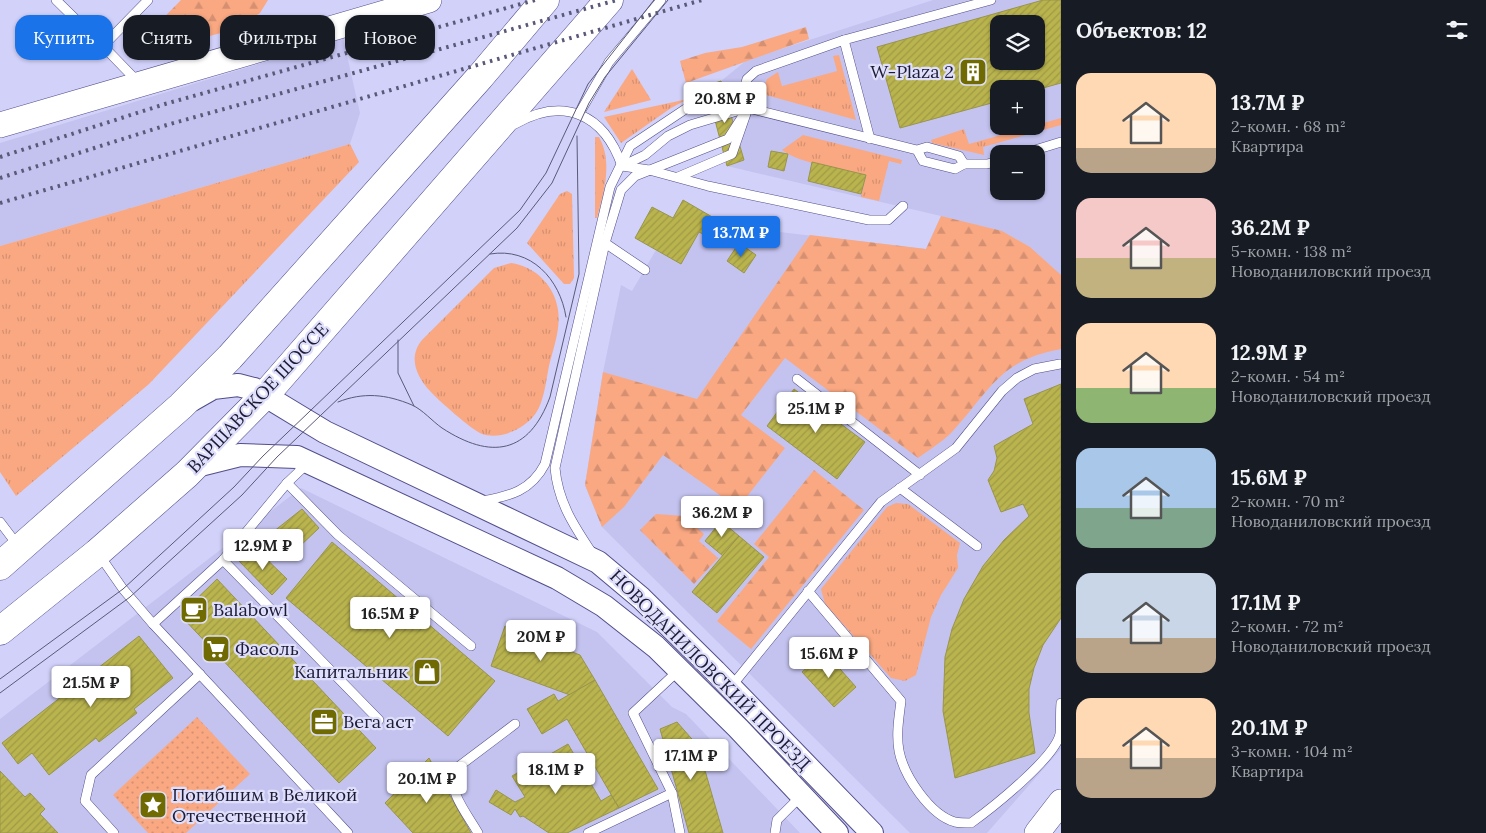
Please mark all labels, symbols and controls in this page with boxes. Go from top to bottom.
chip: Купить [15,15,113,60]
chip: Снять [123,15,210,60]
chip: Фильтры [220,15,335,60]
chip: Новое [345,15,435,60]
map controls [990,15,1045,200]
button: layers [990,15,1045,70]
icon: filters [1443,16,1471,44]
text: Объектов: 12 [1076,17,1207,44]
building icon: W-Plaza 2 [958,57,988,87]
place label: W-Plaza 2 [870,60,954,83]
button: + [990,80,1045,135]
pin: 20.8M ₽ [679,82,771,124]
text: 20.8M ₽ [695,88,755,108]
text: 13.7M ₽ [1231,89,1304,116]
icon: home [1116,93,1176,153]
text: 2-комн. · 68 m² [1231,116,1346,136]
text: Квартира [1231,136,1304,156]
button: − [990,145,1045,200]
text: 36.2M ₽ [1231,214,1310,241]
pin: 13.7M ₽ [695,216,787,258]
icon: home [1116,218,1176,278]
text: 13.7M ₽ [713,222,769,242]
text: 5-комн. · 138 m² [1231,241,1352,261]
text: Новоданиловский проезд [1231,261,1431,281]
street label: ВАРШАВСКОЕ ШОССЕ [182,318,333,478]
text: 12.9M ₽ [1231,339,1307,366]
icon: home [1116,343,1176,403]
text: 2-комн. · 54 m² [1231,366,1345,386]
text: Новоданиловский проезд [1231,386,1431,406]
pin: 25.1M ₽ [770,392,862,434]
text: 25.1M ₽ [787,398,845,418]
text: 15.6M ₽ [1231,464,1307,491]
icon: home [1116,468,1176,528]
text: 2-комн. · 70 m² [1231,491,1345,511]
pin: 36.2M ₽ [676,496,768,538]
text: 36.2M ₽ [692,502,752,522]
text: Новоданиловский проезд [1231,511,1431,531]
pin: 12.9M ₽ [217,528,309,571]
text: 12.9M ₽ [234,535,292,555]
street label: НОВОДАНИЛОВСКИЙ ПРОЕЗД [605,564,816,775]
text: 17.1M ₽ [1231,589,1300,616]
icon: home [1116,593,1176,653]
cafe icon: Balabowl [179,595,209,625]
pin: 16.5M ₽ [344,596,436,639]
place label: Balabowl [213,598,288,621]
text: 16.5M ₽ [361,603,419,623]
text: 2-комн. · 72 m² [1231,616,1344,636]
pin: 20M ₽ [506,620,576,662]
text: 20M ₽ [517,626,565,646]
supermarket icon: Фасоль [201,634,231,664]
pin: 15.6M ₽ [783,636,875,679]
text: Новоданиловский проезд [1231,636,1431,656]
place label: Фасоль [235,637,299,660]
text: 15.6M ₽ [800,643,858,663]
shop icon: Капитальник [412,657,442,687]
place label: Капитальник [294,660,408,683]
pin: 21.5M ₽ [45,666,137,708]
text: 21.5M ₽ [62,672,120,692]
office icon: Вега аст [309,707,339,737]
place label: Вега аст [343,710,414,733]
text: 20.1M ₽ [1231,714,1308,741]
icon: home [1116,718,1176,778]
pin: 17.1M ₽ [645,738,737,781]
text: 3-комн. · 104 m² [1231,741,1353,761]
text: 17.1M ₽ [665,745,717,765]
pin: 18.1M ₽ [510,752,602,795]
text: 18.1M ₽ [528,759,584,779]
text: Квартира [1231,761,1304,781]
pin: 20.1M ₽ [381,762,473,804]
text: 20.1M ₽ [398,768,456,788]
place label: Погибшим в Великой Отечественной [172,783,357,827]
place icon: Погибшим в Великой Отечественной [138,790,168,820]

